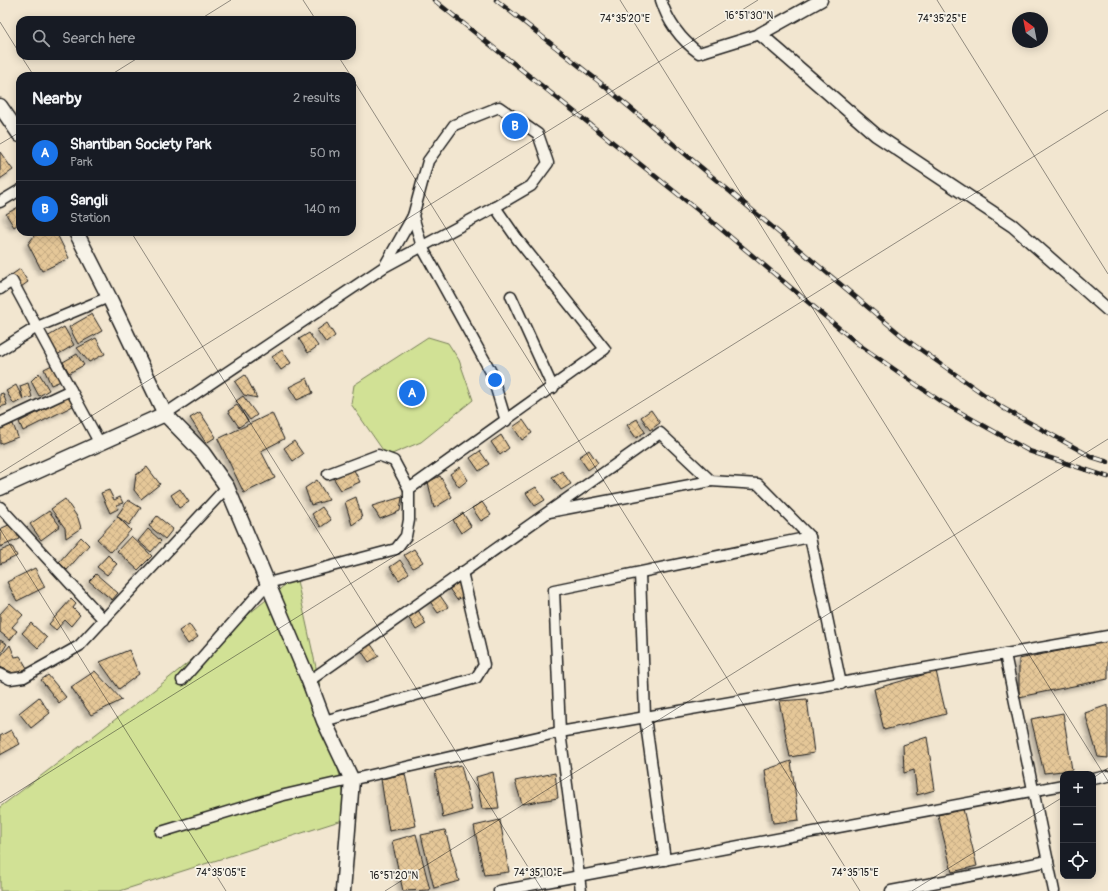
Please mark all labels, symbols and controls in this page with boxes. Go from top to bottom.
text: 16°51'30"N [725,10,774,22]
north arrow [1012,12,1048,48]
text: 74°35'20"E [600,13,650,25]
text: 74°35'25"E [918,13,966,25]
search box [16,16,356,60]
icon: search [30,27,52,49]
text: Search here [62,29,135,48]
text: Nearby [32,88,81,109]
text: 2 results [293,90,340,106]
pin: B [502,111,528,141]
text: Shantiban Society Park [70,135,211,154]
text: A [41,145,49,161]
text: 50 m [310,145,340,161]
text: Park [70,154,93,170]
text: Sangli [70,191,108,210]
text: B [41,201,49,217]
text: 140 m [304,201,340,217]
text: Station [70,210,110,226]
your location [485,370,505,390]
pin: A [399,378,425,408]
map controls [1060,771,1096,879]
button: + [1060,771,1096,807]
button: − [1060,807,1096,843]
button: locate [1060,843,1096,879]
text: 74°35'05"E [196,867,246,879]
text: 74°35'10"E [514,867,562,879]
text: 74°35'15"E [831,867,879,879]
text: 16°51'20"N [370,870,419,882]

